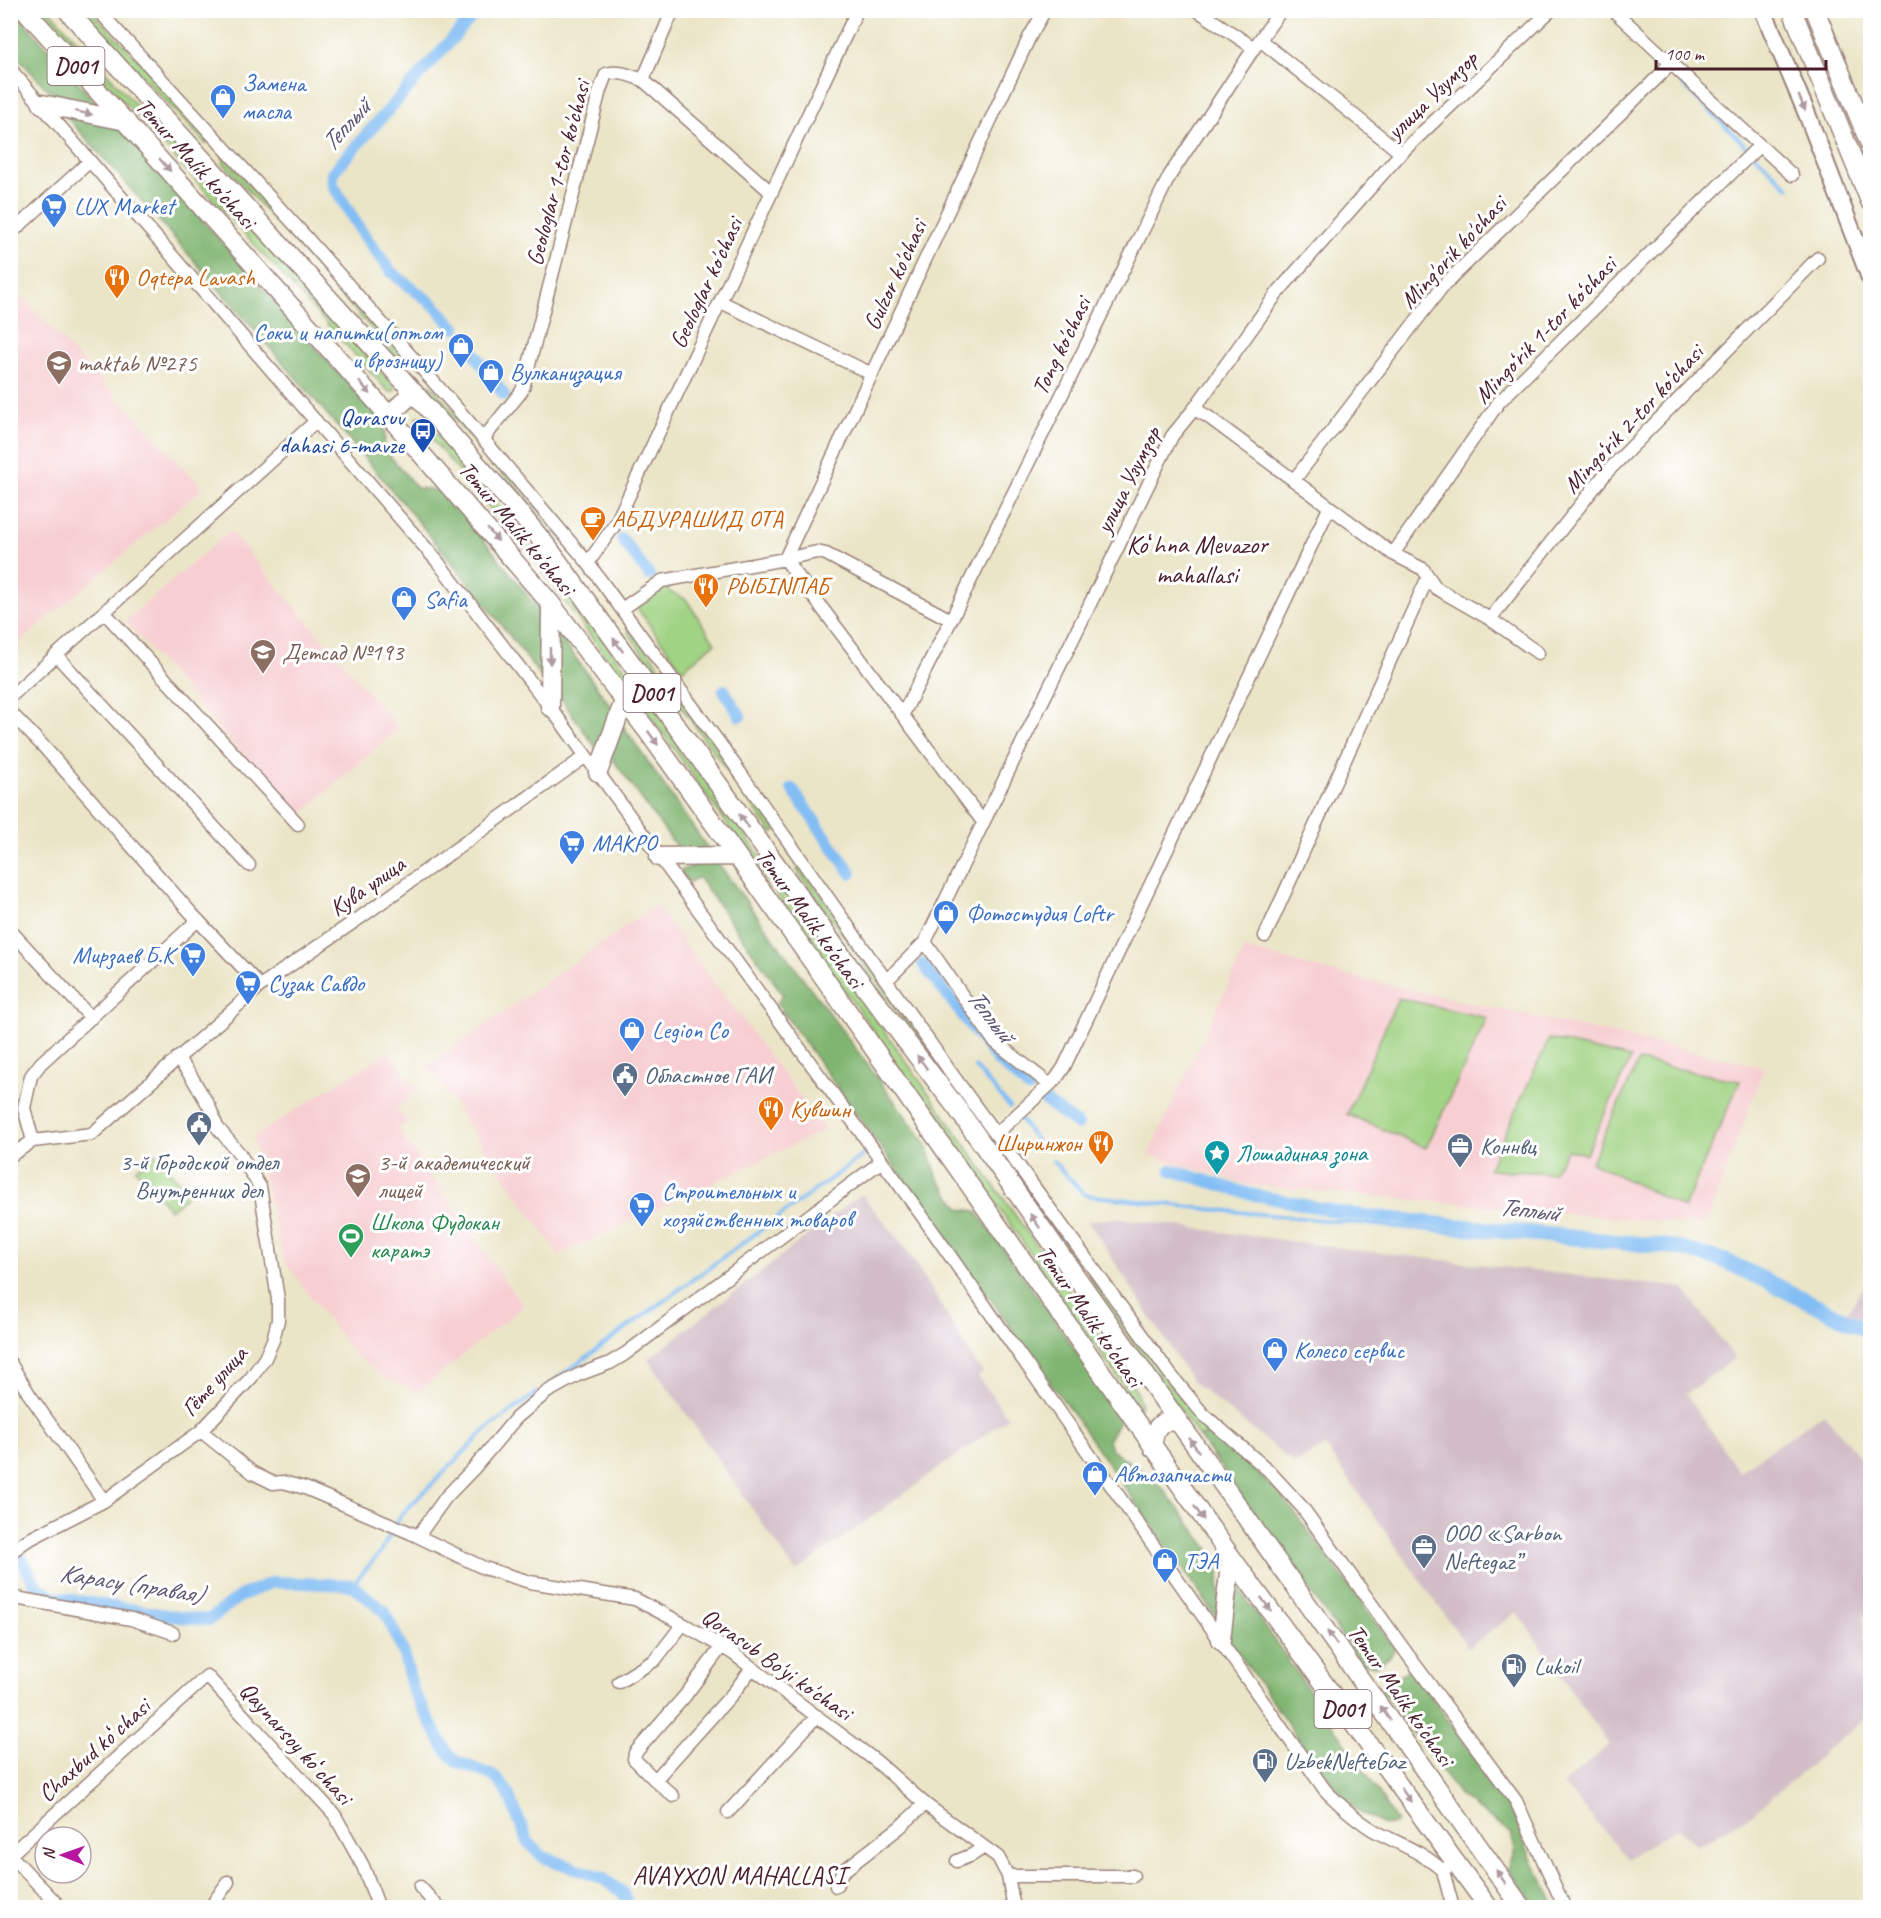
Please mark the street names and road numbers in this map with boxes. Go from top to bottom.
street label: улица Узумзор [1379,43,1485,147]
road number: D001 [48,47,104,85]
street label: Geologlar 1-tor ko'chasi [519,75,598,269]
street label: Temur Malik ko'chasi [129,91,264,237]
street label: Ming'orik ko'chasi [1393,188,1514,314]
street label: Geologlar ko'chasi [663,211,750,353]
street label: Gulzor ko'chasi [856,213,935,335]
street label: Mingo‘rik 1-tor ko‘chasi [1467,249,1624,410]
street label: Tong ko'chasi [1024,290,1099,400]
street label: Mingo‘rik 2-tor ko‘chasi [1556,337,1711,500]
street label: улица Узумзор [1088,420,1168,540]
street label: Temur Malik ko'chasi [452,455,584,603]
road number: D001 [624,674,680,712]
street label: Temur Malik ko'chasi [749,842,872,996]
street label: Кува улица [323,848,412,923]
street label: Temur Malik ko'chasi [1030,1239,1151,1395]
street label: Гёте улица [174,1338,255,1423]
street label: Qorasub Bo'yi ko'chasi [696,1601,860,1728]
street label: Temur Malik ko'chasi [1341,1618,1462,1774]
street label: Qaynarsoy koʻchasi [233,1675,361,1813]
street label: Chaxbud koʻchasi [32,1690,158,1808]
road number: D001 [1314,1690,1372,1728]

